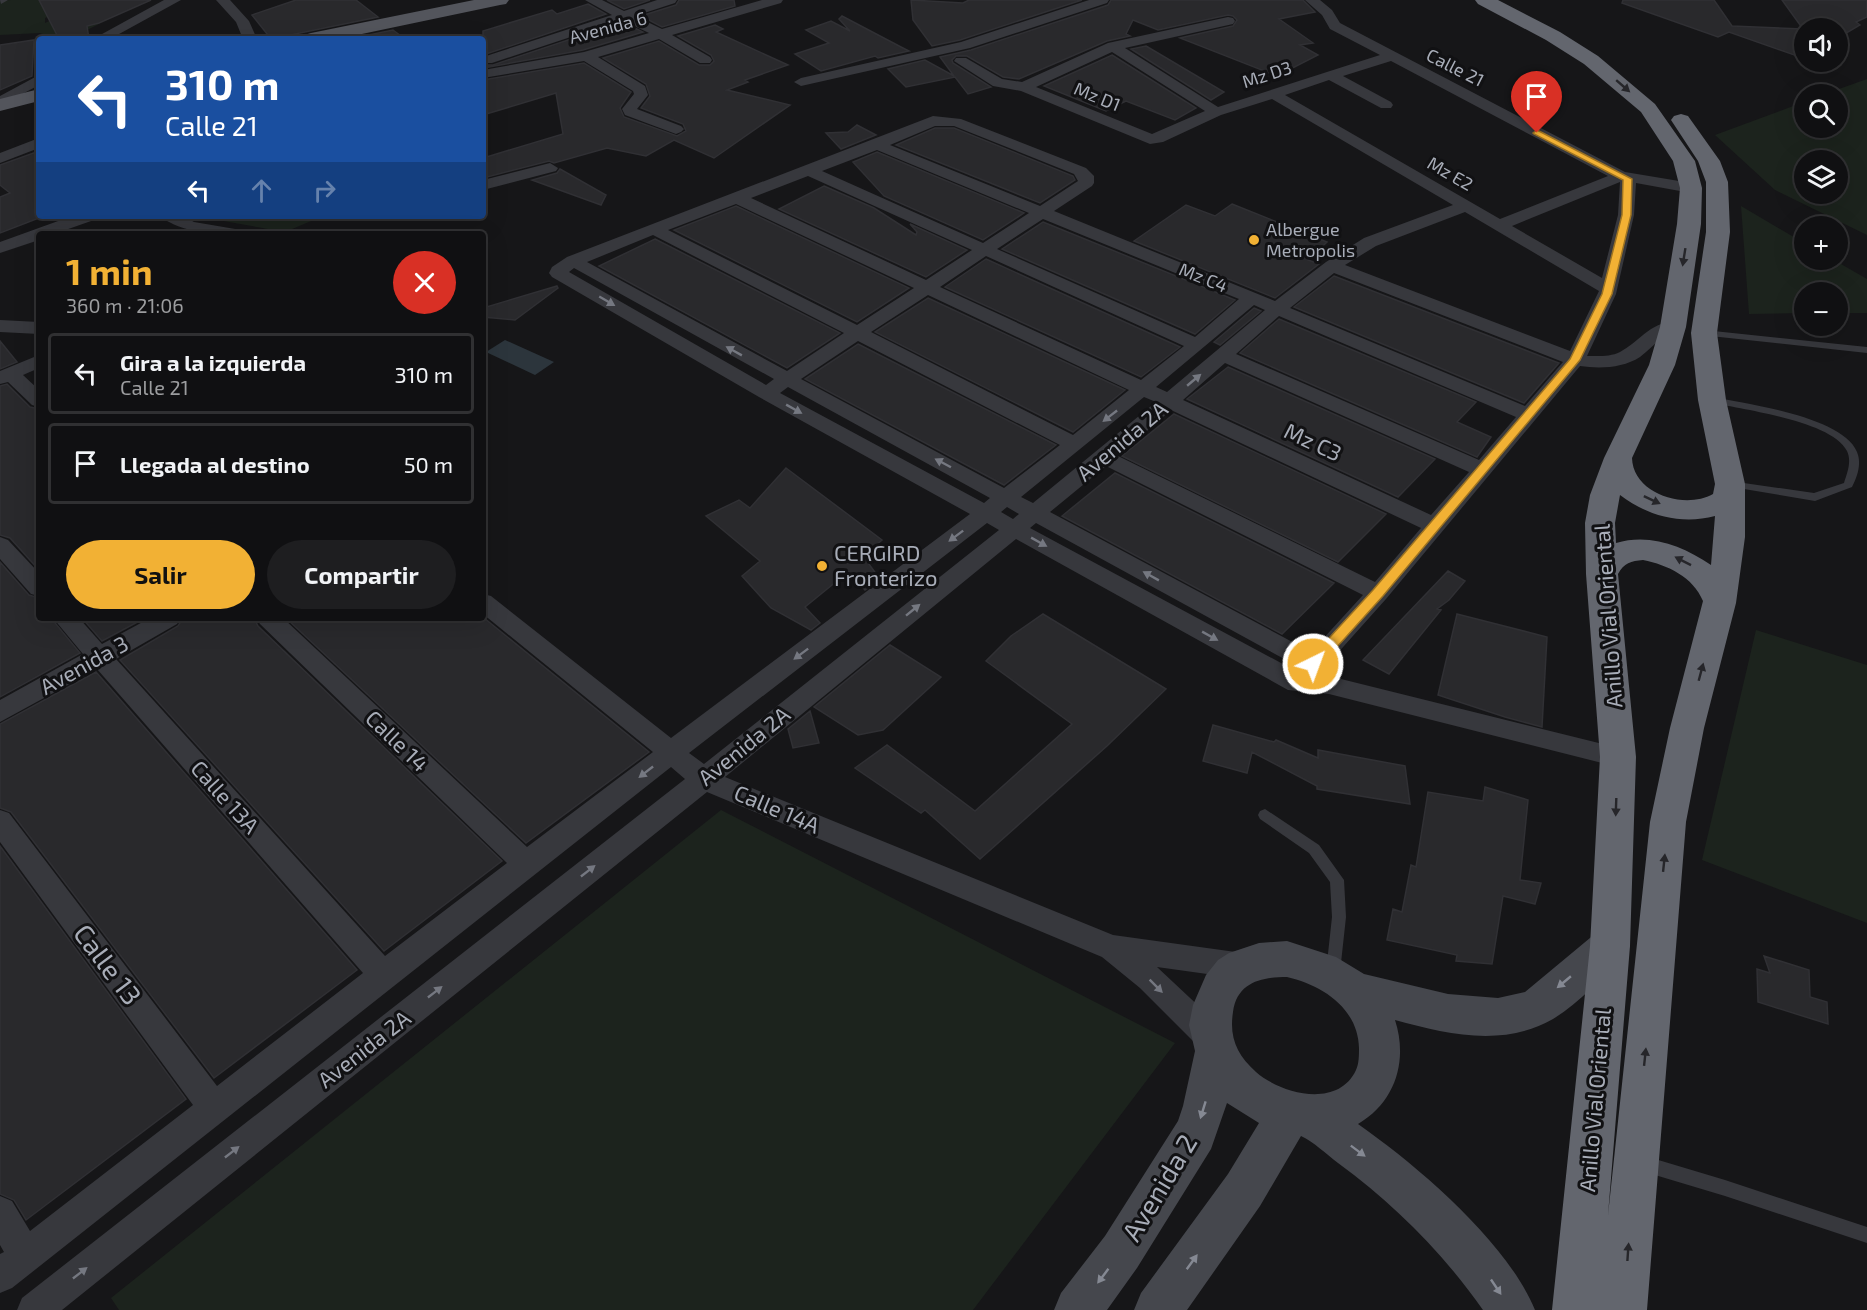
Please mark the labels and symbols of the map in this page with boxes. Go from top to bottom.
street label: Avenida 6 [567,6,649,48]
street label: Calle 21 [1423,43,1488,91]
street label: Mz D3 [1239,56,1294,92]
pin [1511,71,1562,133]
street label: Mz D1 [1071,77,1124,115]
one-way arrow [1615,79,1630,92]
street label: Mz E2 [1424,151,1477,195]
place label: Albergue Metropolis [1266,218,1355,261]
marker: Albergue Metropolis [1247,233,1261,247]
one-way arrow [1679,247,1688,266]
street label: Mz C4 [1176,258,1231,297]
one-way arrow [599,296,616,306]
one-way arrow [725,346,742,356]
one-way arrow [1186,374,1202,387]
street label: Avenida 2A [1071,395,1172,486]
one-way arrow [786,404,803,414]
one-way arrow [1102,409,1118,422]
street label: Mz C3 [1281,417,1346,466]
one-way arrow [934,458,951,468]
one-way arrow [1643,496,1660,505]
street label: Anillo Vial Oriental [1588,523,1626,709]
one-way arrow [949,529,964,541]
one-way arrow [1031,537,1048,547]
place label: CERGIRD Fronterizo [834,539,937,590]
one-way arrow [1674,557,1691,566]
marker: CERGIRD Fronterizo [815,559,829,573]
one-way arrow [1142,571,1159,581]
one-way arrow [905,604,921,617]
street label: Avenida 3 [35,629,132,699]
one-way arrow [1202,631,1219,641]
position arrow [1281,632,1345,696]
one-way arrow [794,647,809,659]
one-way arrow [1697,663,1707,681]
street label: Avenida 2A [692,700,795,790]
street label: Calle 14 [361,704,434,776]
street label: Calle 13A [186,755,265,838]
one-way arrow [638,765,654,778]
street label: Calle 14A [731,778,824,838]
one-way arrow [1611,798,1620,817]
one-way arrow [1659,854,1669,873]
one-way arrow [580,865,596,878]
street label: Calle 13 [68,917,149,1010]
one-way arrow [1556,976,1572,989]
one-way arrow [1149,978,1163,992]
one-way arrow [427,986,443,999]
street label: Avenida 2A [312,1004,415,1092]
street label: Anillo Vial Oriental [1573,1007,1615,1193]
one-way arrow [1640,1048,1650,1067]
one-way arrow [1198,1101,1207,1119]
street label: Avenida 2 [1114,1128,1203,1246]
one-way arrow [1350,1144,1365,1156]
one-way arrow [225,1147,240,1159]
one-way arrow [1623,1242,1633,1261]
one-way arrow [1186,1255,1198,1271]
one-way arrow [72,1268,87,1280]
one-way arrow [1097,1268,1109,1284]
one-way arrow [1490,1279,1501,1295]

